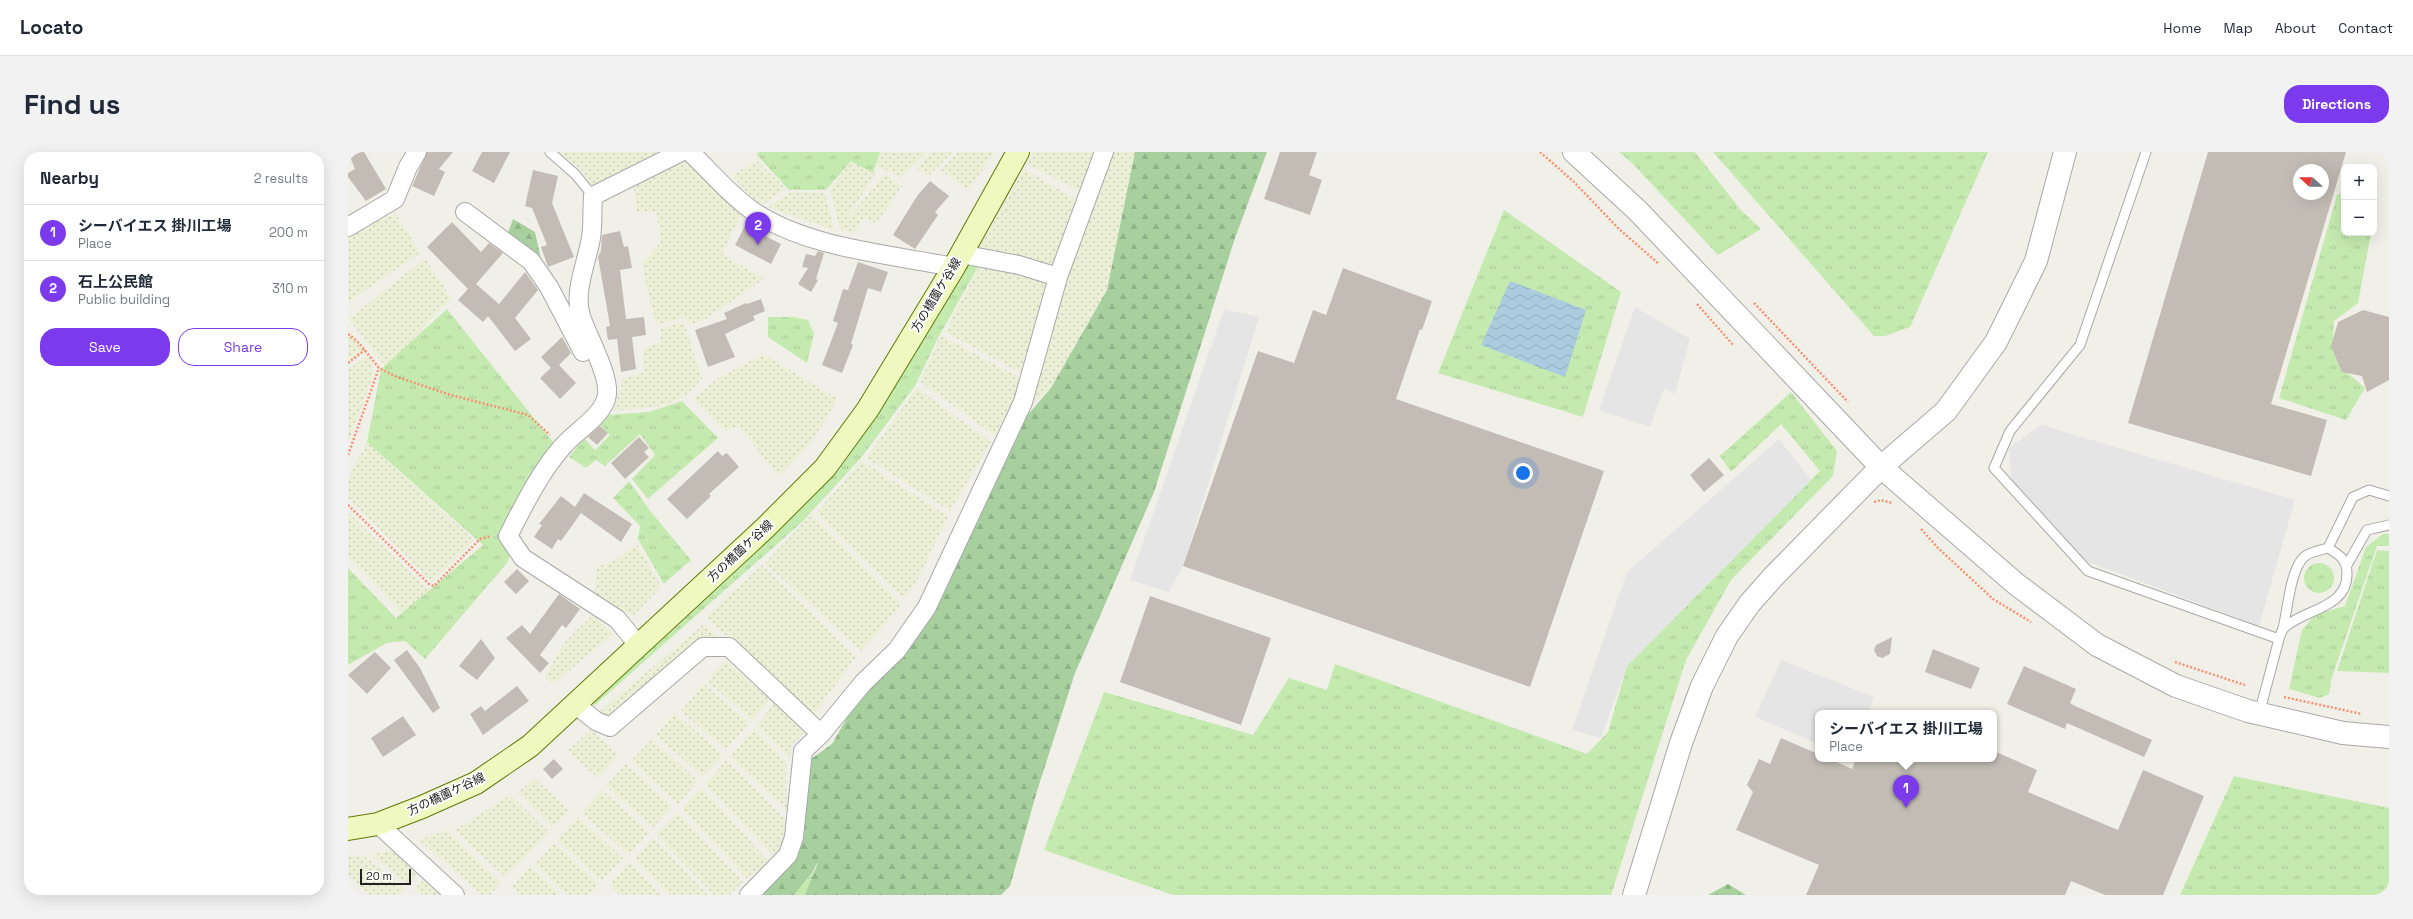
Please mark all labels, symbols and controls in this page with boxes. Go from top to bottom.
text: Locato [20,15,83,40]
text: Home [2163,19,2201,37]
text: Map [2223,19,2253,37]
text: About [2275,19,2316,37]
text: Contact [2338,19,2393,37]
button: Directions [2284,85,2389,123]
text: Find us [24,86,121,122]
north arrow [2293,164,2329,200]
map controls [2341,164,2377,236]
button: + [2341,164,2377,200]
text: Nearby [40,167,99,189]
text: 2 results [254,170,308,187]
button: − [2341,200,2377,236]
pin: 2 [745,212,771,245]
text: シーバイエス 掛川工場 [78,216,232,235]
text: 1 [50,224,56,241]
text: 200 m [269,224,308,241]
text: Place [78,235,112,252]
street label: 方の橋薗ケ谷線 [908,255,964,335]
text: 石上公民館 [78,272,153,291]
text: 2 [49,280,57,297]
text: 310 m [272,280,308,297]
text: Public building [78,291,170,308]
button: Save [40,328,170,366]
button: Share [178,328,308,366]
your location [1513,463,1533,483]
street label: 方の橋薗ケ谷線 [704,516,776,586]
popup [1815,710,1997,762]
text: シーバイエス 掛川工場 [1829,719,1983,738]
text: Place [1829,738,1863,755]
street label: 方の橋薗ケ谷線 [405,769,487,819]
pin: 1 [1893,775,1919,808]
scale bar [360,867,411,886]
text: 20 m [366,869,392,883]

